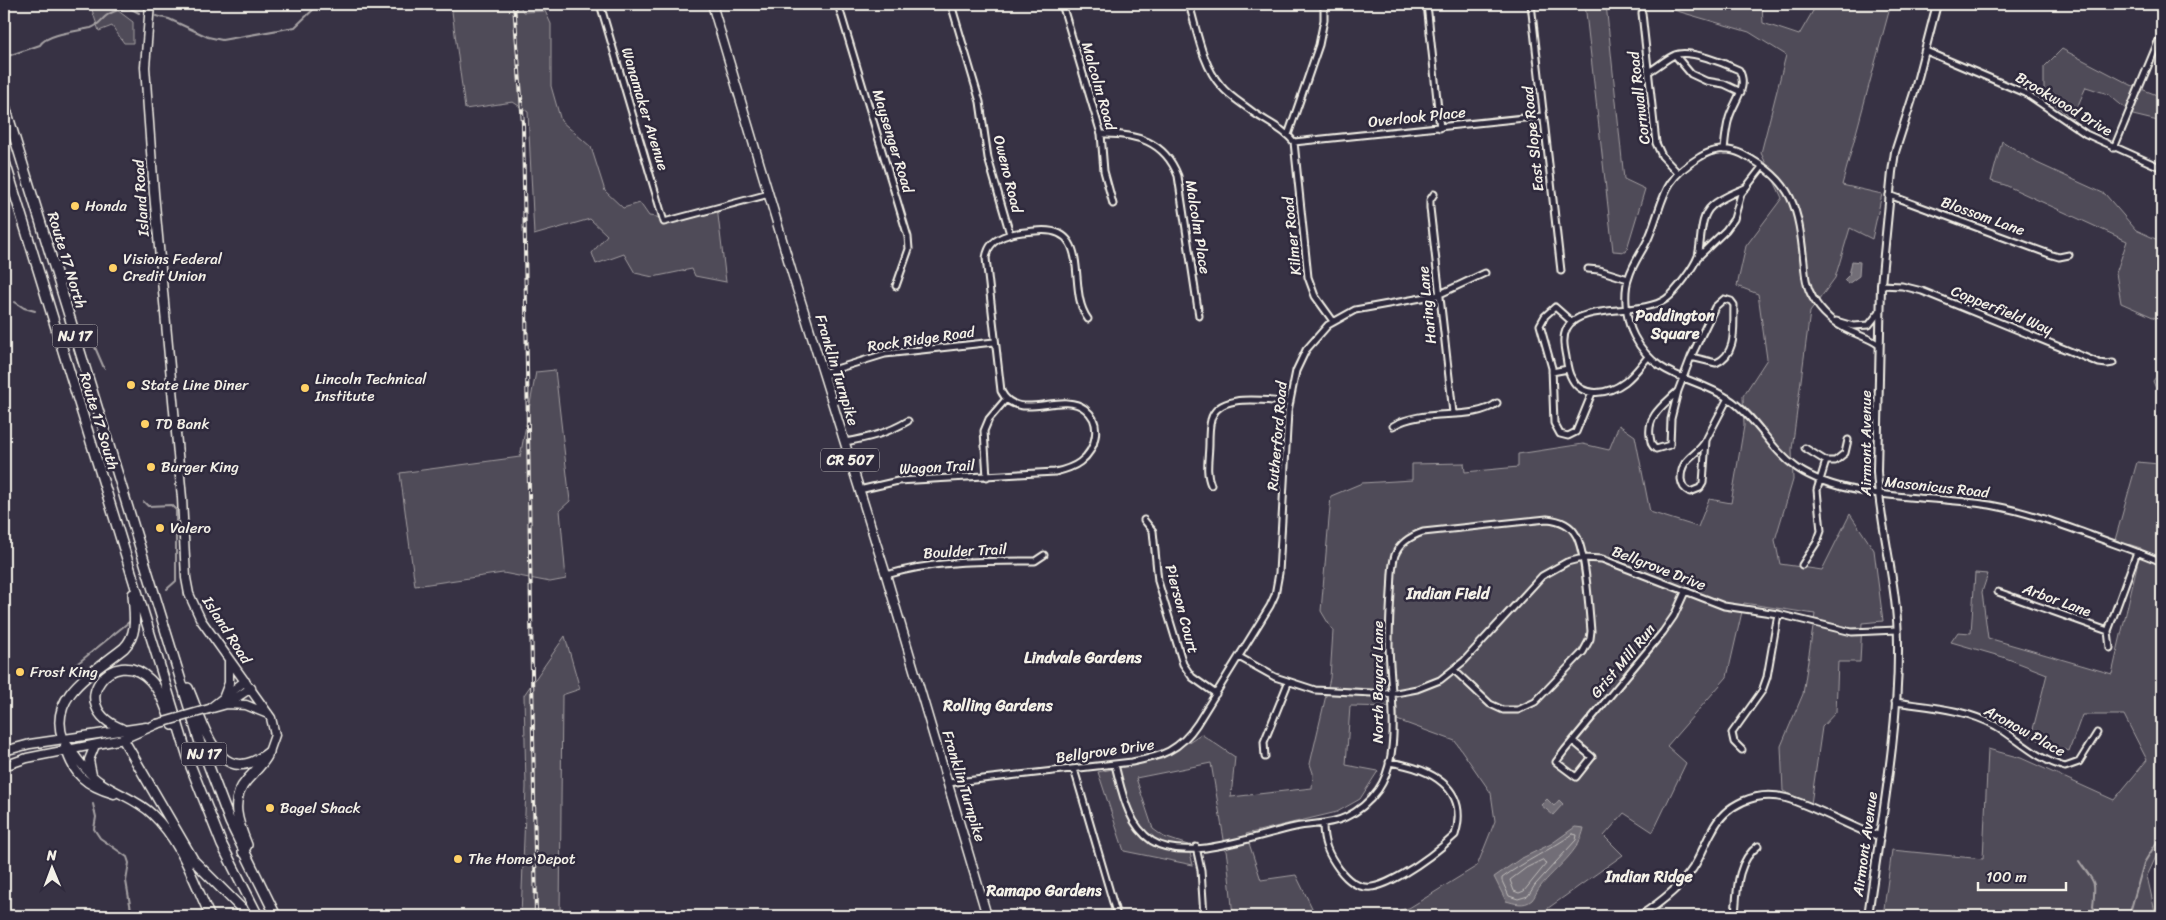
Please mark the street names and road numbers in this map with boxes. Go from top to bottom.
street label: Malcolm Road [1074,39,1124,134]
street label: Wanamaker Avenue [614,44,676,174]
street label: Cornwall Road [1620,49,1658,146]
street label: Brookwood Drive [2010,65,2118,143]
street label: East Slope Road [1514,84,1551,193]
street label: Maysenger Road [865,86,921,197]
street label: Overlook Place [1367,99,1467,135]
street label: Oweno Road [986,132,1030,217]
street label: Island Road [125,158,157,238]
street label: Malcolm Place [1178,178,1218,276]
street label: Blossom Lane [1937,189,2029,243]
street label: Kilmer Road [1275,194,1309,277]
street label: Route 17 North [40,208,94,312]
street label: Haring Lane [1410,264,1444,345]
street label: Copperfield Way [1947,278,2057,342]
street label: Franklin Turnpike [808,311,866,429]
street label: Rock Ridge Road [866,318,977,359]
road number: NJ 17 [52,324,98,348]
street label: Route 17 South [72,369,126,473]
street label: Rutherford Road [1259,379,1295,492]
street label: Airmont Avenue [1853,390,1879,497]
road number: CR 507 [821,448,879,472]
street label: Wagon Trail [899,452,976,482]
street label: Masonicus Road [1883,469,1992,506]
street label: Boulder Trail [923,536,1008,566]
street label: Bellgrove Drive [1608,538,1710,598]
street label: Pierson Court [1158,562,1206,657]
street label: Arbor Lane [2018,575,2095,624]
street label: Island Road [195,590,259,670]
street label: Grist Mill Run [1584,618,1662,704]
street label: North Bayard Lane [1365,620,1391,744]
street label: Aronow Place [1979,697,2071,764]
street label: Franklin Turnpike [935,727,993,845]
street label: Bellgrove Drive [1054,731,1156,771]
road number: NJ 17 [182,742,226,766]
street label: Airmont Avenue [1845,790,1885,899]

